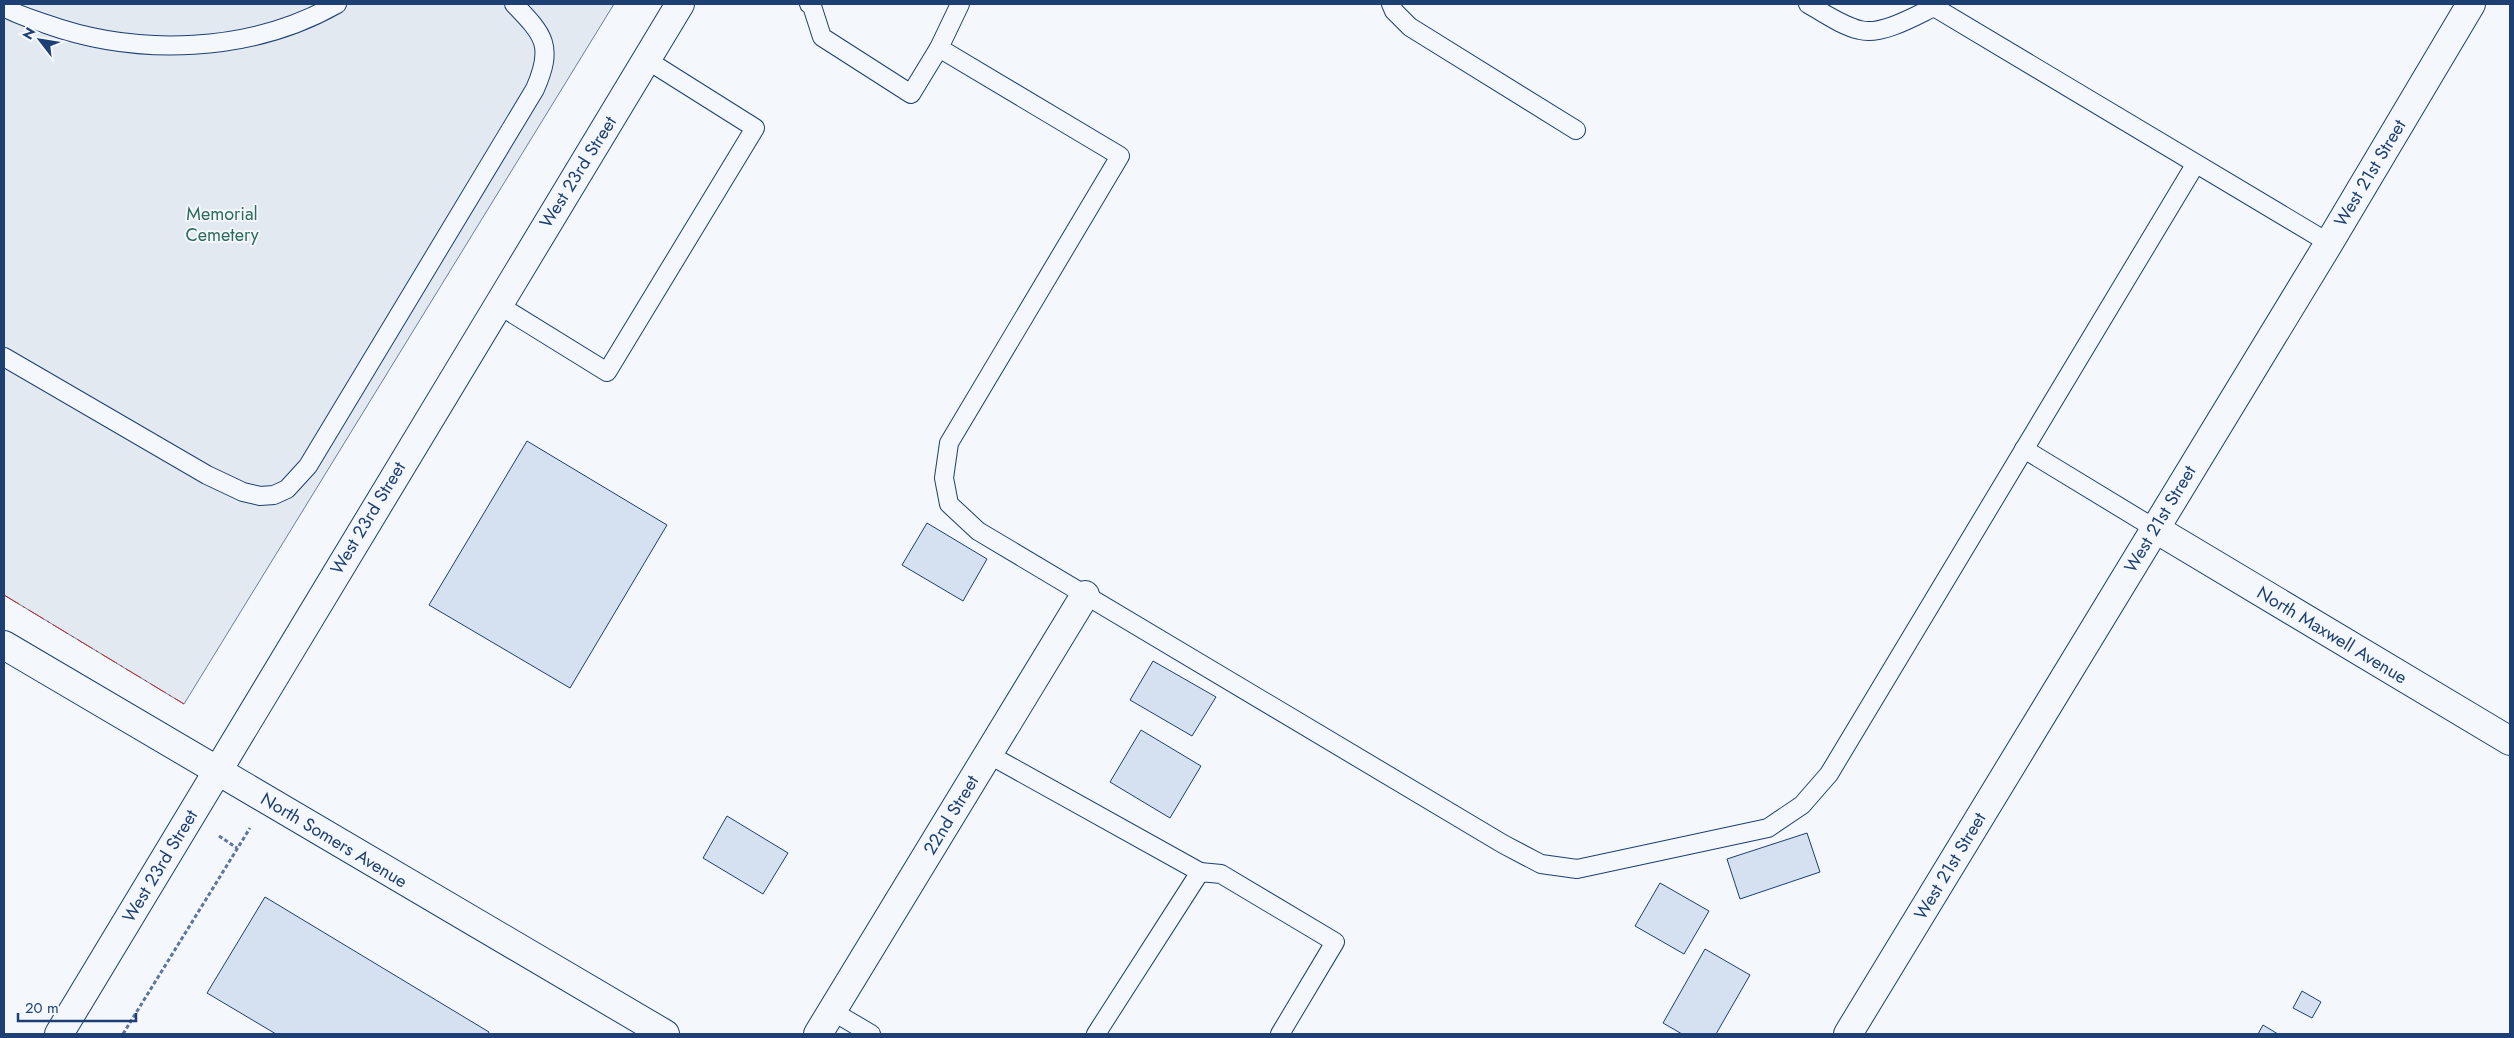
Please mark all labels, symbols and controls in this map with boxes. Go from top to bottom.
north arrow [15,15,65,65]
text: N [17,23,40,43]
street label: West 23rd Street [533,110,623,233]
street label: West 21st Street [2328,114,2413,232]
park label: Memorial Cemetery [185,201,259,248]
street label: West 23rd Street [324,456,412,579]
street label: West 21st Street [2118,460,2203,578]
street label: North Maxwell Avenue [2252,580,2412,690]
street label: 22nd Street [917,770,985,860]
street label: North Somers Avenue [256,786,412,894]
street label: West 23rd Street [116,804,204,927]
street label: West 21st Street [1908,807,1993,925]
scale bar [18,990,135,1022]
text: 20 m [25,997,59,1019]

